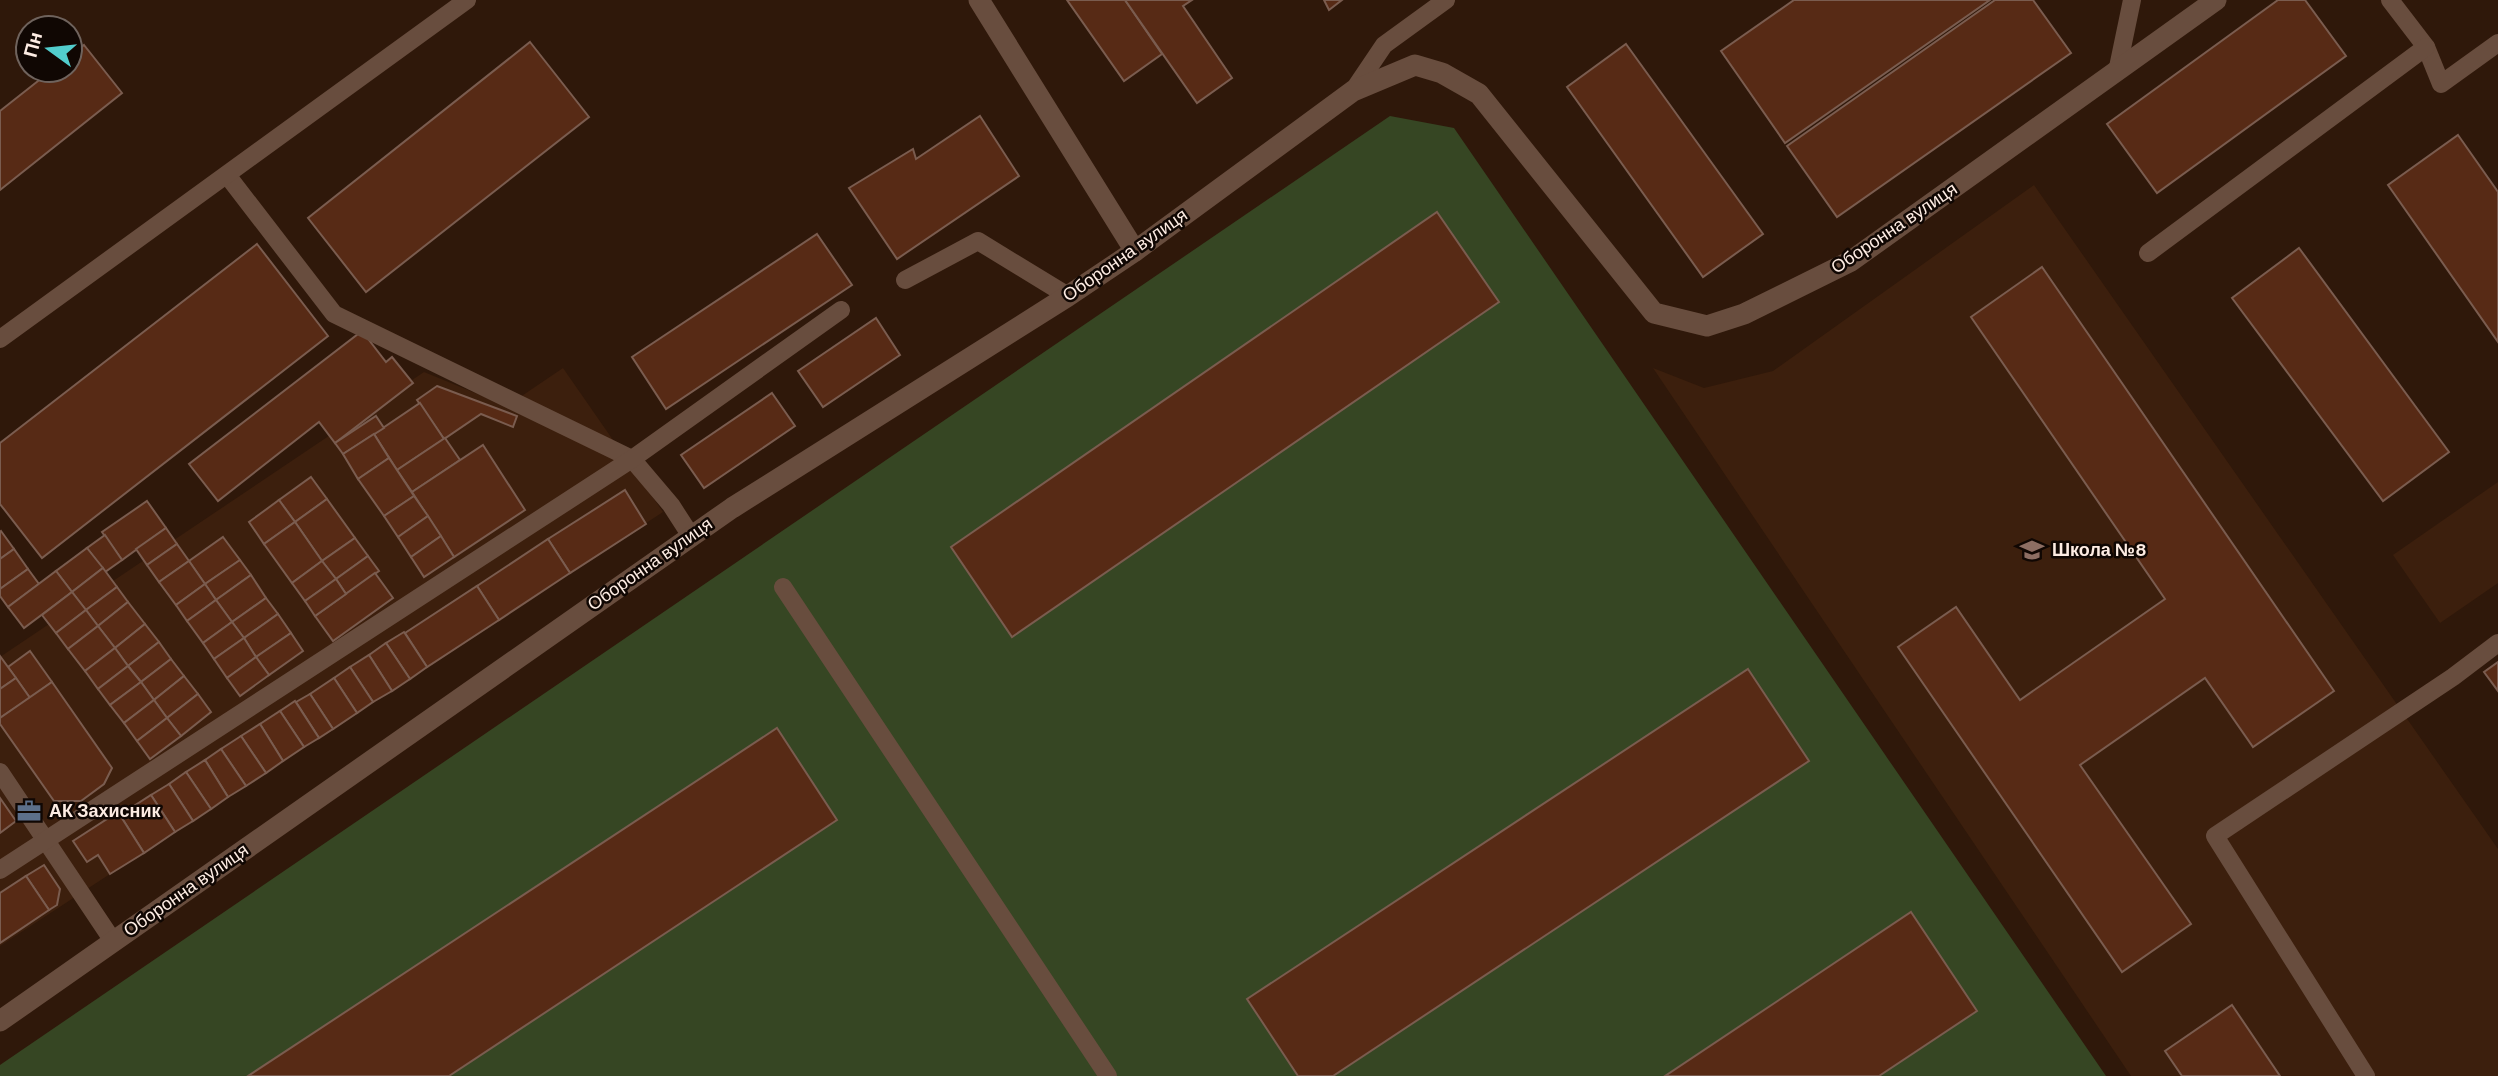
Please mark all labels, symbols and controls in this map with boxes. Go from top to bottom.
north arrow [14,14,84,84]
text: Пн [18,29,48,60]
street label: Оборонна вулиця [1826,177,1962,279]
street label: Оборонна вулиця [1058,203,1192,307]
street label: Оборонна вулиця [583,512,717,616]
school or university icon: Школа №8 [2018,536,2046,564]
place label: Школа №8 [2052,538,2147,562]
office icon: АК Захисник [15,797,43,825]
place label: АК Захисник [49,799,162,823]
street label: Оборонна вулиця [119,838,253,942]

